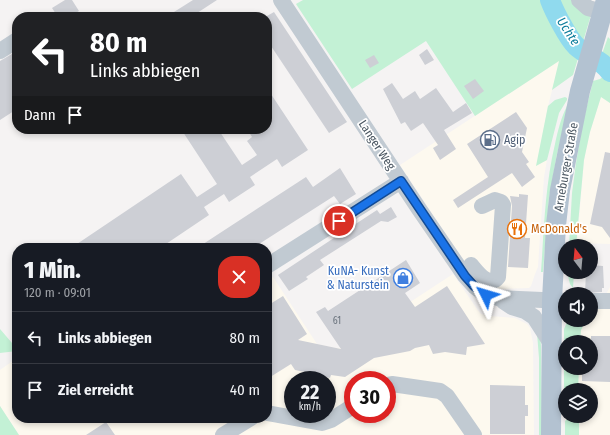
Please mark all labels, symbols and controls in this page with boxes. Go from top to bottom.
water label: Uchte [554,15,583,48]
text: 80 m [90,26,147,59]
icon: left [24,28,76,80]
text: Links abbiegen [90,60,200,82]
icon: arrive [64,104,86,126]
text: Dann [24,106,56,124]
street label: Langer Weg [356,118,398,173]
street label: Arneburger Straße [551,122,581,212]
fuel station icon: Agip [479,129,501,151]
place label: Agip [504,133,525,147]
pin [322,204,356,238]
icon: arrive [328,210,350,232]
restaurant icon: McDonald's [506,218,528,240]
place label: McDonald's [531,222,587,236]
north arrow [558,239,598,279]
map controls [558,239,598,423]
text: 1 Min. [24,256,81,284]
button: close [218,256,260,298]
place label: KuNA- Kunst & Naturstein [327,264,389,292]
shop icon: KuNA- Kunst & Naturstein [392,267,414,289]
position arrow [465,274,507,316]
text: 120 m · 09:01 [24,285,91,300]
button: sound [558,287,598,327]
house number: 61 [333,315,341,327]
icon: left [24,327,46,349]
text: Links abbiegen [58,329,152,347]
text: 80 m [230,329,260,347]
button: search [558,335,598,375]
speed limit sign: 30 [344,371,396,423]
icon: arrive [24,379,46,401]
text: 22 [301,380,319,404]
text: Ziel erreicht [58,381,133,399]
text: 40 m [230,381,260,399]
button: layers [558,383,598,423]
text: km/h [299,401,321,413]

